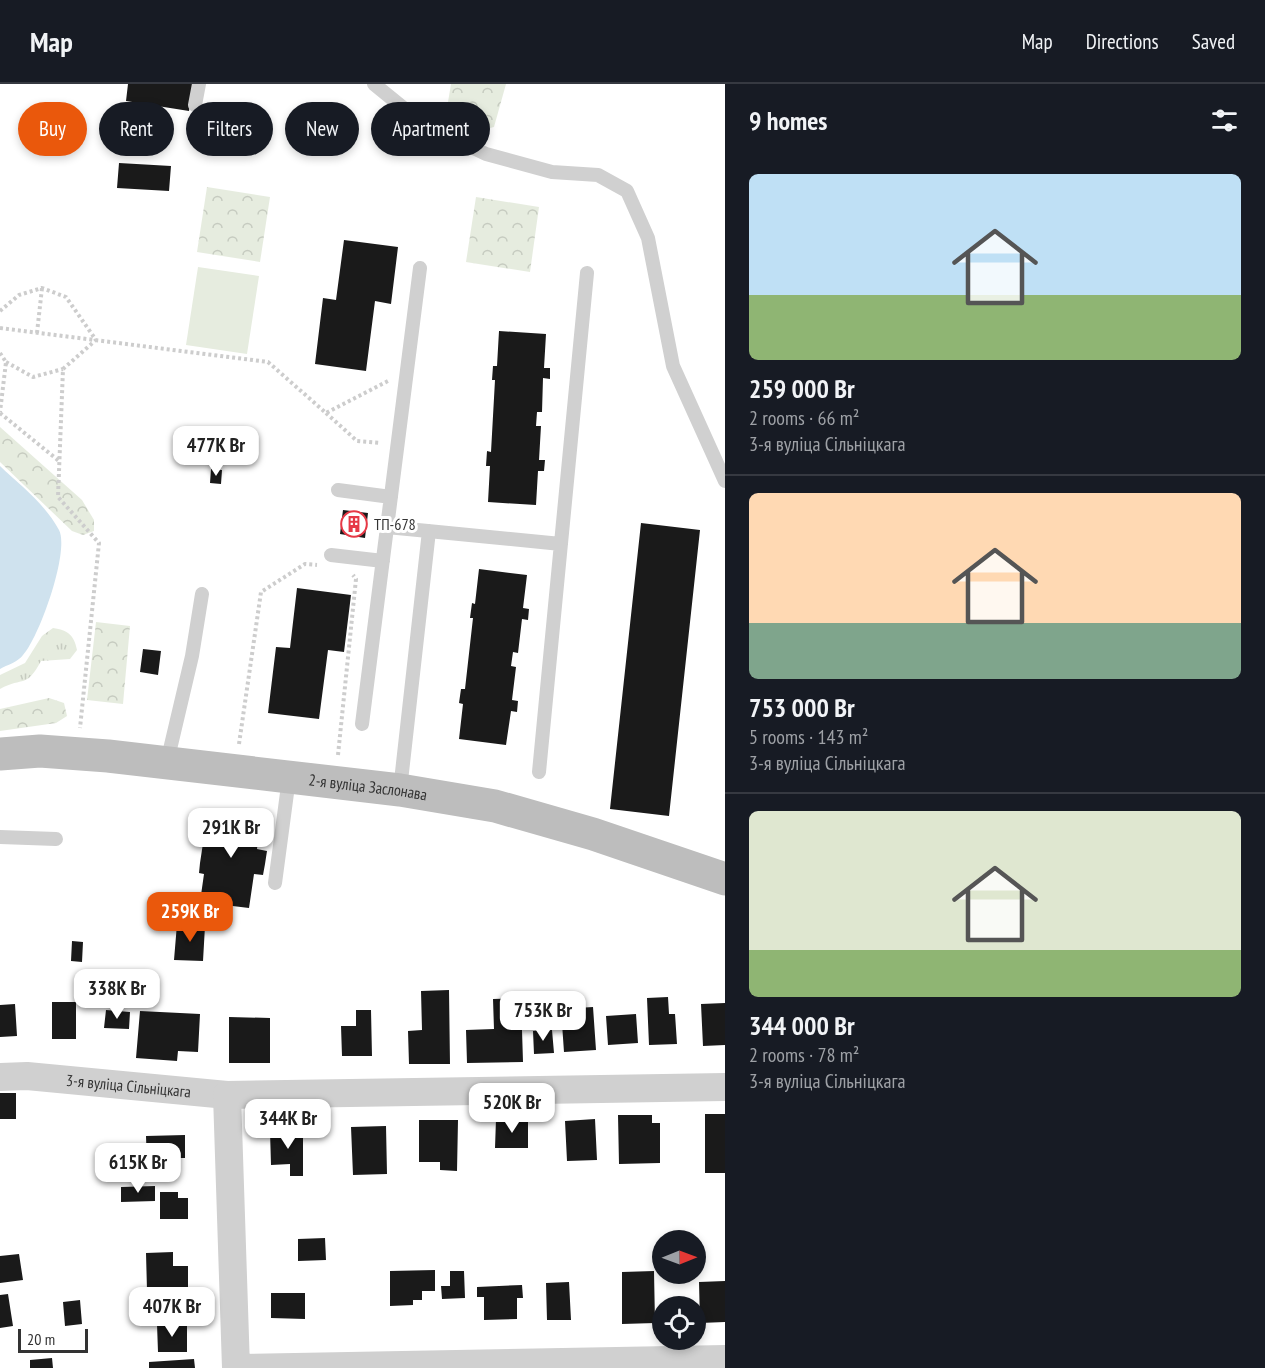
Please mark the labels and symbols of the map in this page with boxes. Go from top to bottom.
pin: 477K Br [161,426,271,477]
building icon: ТП-678 [339,509,369,539]
place label: ТП-678 [374,514,416,534]
street label: 2-я вуліца Заслонава [308,769,429,804]
pin: 291K Br [176,808,286,859]
pin: 259K Br [135,892,245,943]
pin: 338K Br [62,969,172,1020]
pin: 753K Br [488,991,598,1042]
street label: 3-я вуліца Сільніцкага [65,1070,192,1102]
pin: 520K Br [457,1083,567,1134]
pin: 344K Br [233,1099,343,1150]
pin: 615K Br [83,1143,193,1194]
north arrow [652,1230,706,1284]
pin: 407K Br [117,1287,227,1338]
scale bar [18,1326,88,1354]

